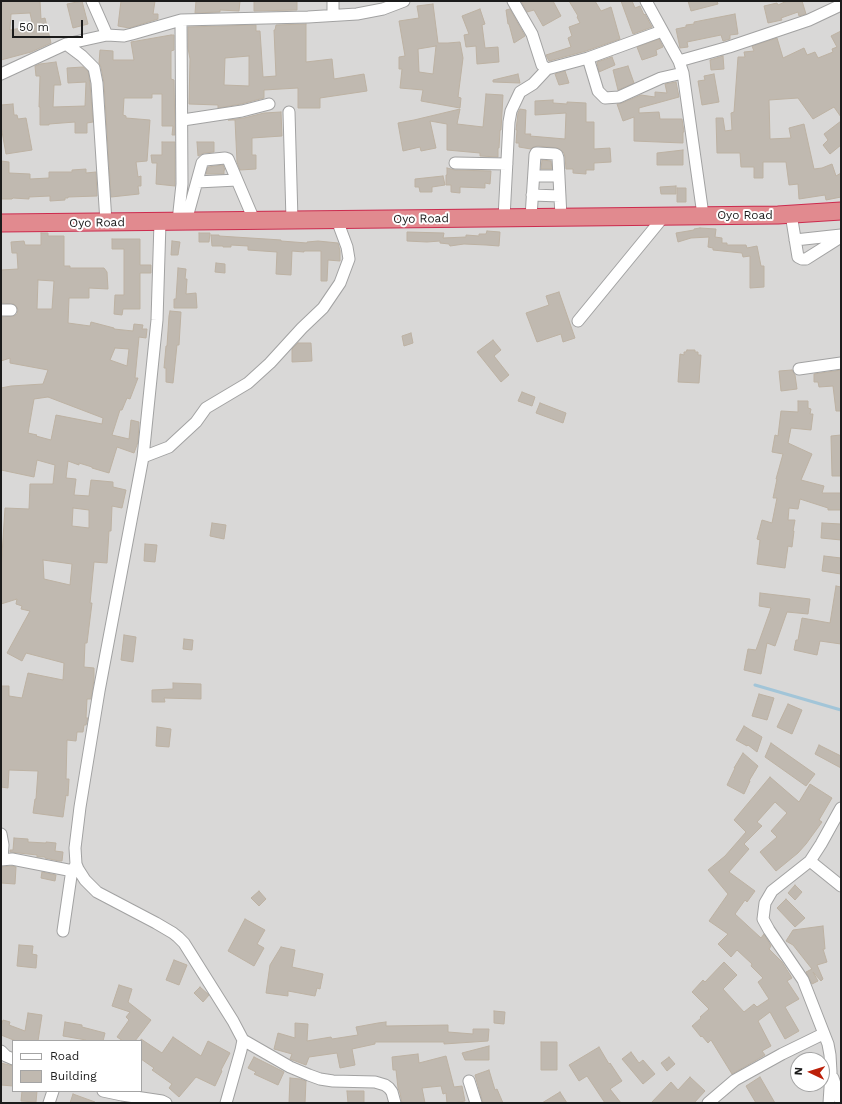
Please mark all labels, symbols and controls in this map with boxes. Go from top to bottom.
scale bar [14,12,85,38]
text: 50 m [19,20,49,34]
street label: Oyo Road [717,208,773,222]
street label: Oyo Road [393,211,449,227]
street label: Oyo Road [69,215,125,231]
legend [12,1040,142,1092]
text: Road [50,1049,79,1063]
north arrow [790,1052,830,1092]
text: N [792,1067,805,1076]
text: Building [50,1069,97,1083]

